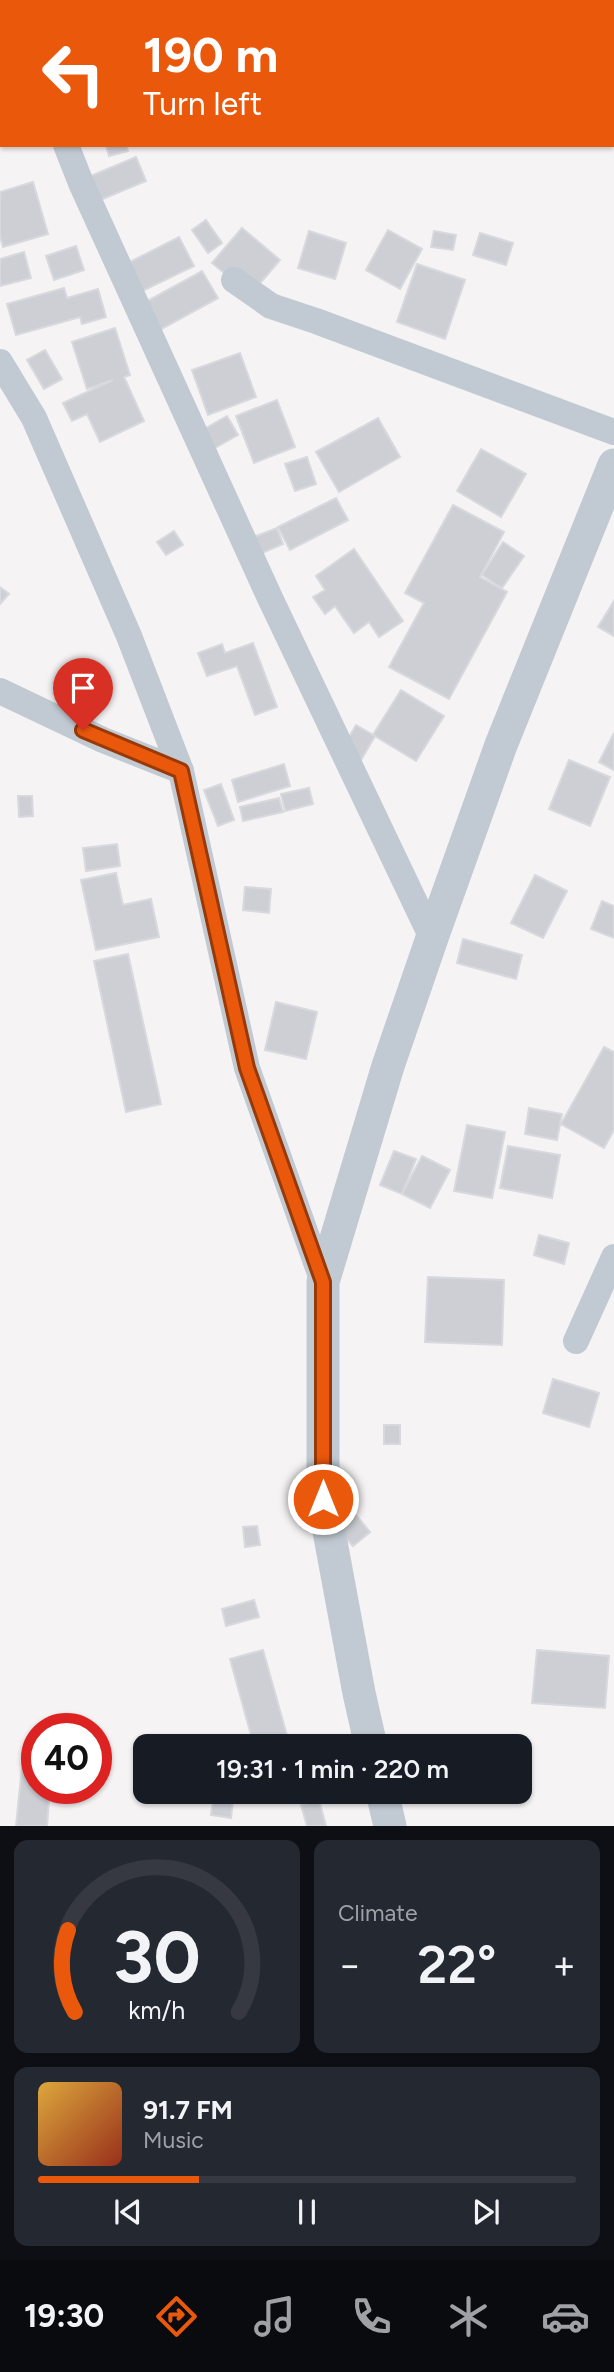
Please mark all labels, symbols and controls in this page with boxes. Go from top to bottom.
text: 190 m [143,25,278,84]
icon: left [28,28,119,119]
text: Turn left [143,85,262,123]
pin [53,658,113,730]
icon: arrive [64,669,102,707]
position arrow [286,1462,360,1536]
speed limit sign: 40 [21,1713,112,1804]
text: 19:31 · 1 min · 220 m [216,1753,449,1785]
text: Climate [338,1899,417,1927]
text: 30 [113,1914,201,2001]
text: 22° [418,1934,496,1996]
text: − [338,1942,362,1988]
text: + [552,1942,576,1988]
text: km/h [128,1995,186,2025]
text: 91.7 FM [143,2094,233,2126]
text: Music [143,2126,204,2154]
icon: previous [109,2193,147,2231]
icon: pause [288,2193,326,2231]
icon: next [467,2193,505,2231]
icon: directions [152,2292,201,2341]
icon: music [250,2292,299,2341]
icon: phone [347,2292,396,2341]
icon: climate [444,2292,493,2341]
icon: car [541,2292,590,2341]
text: 19:30 [24,2297,104,2335]

